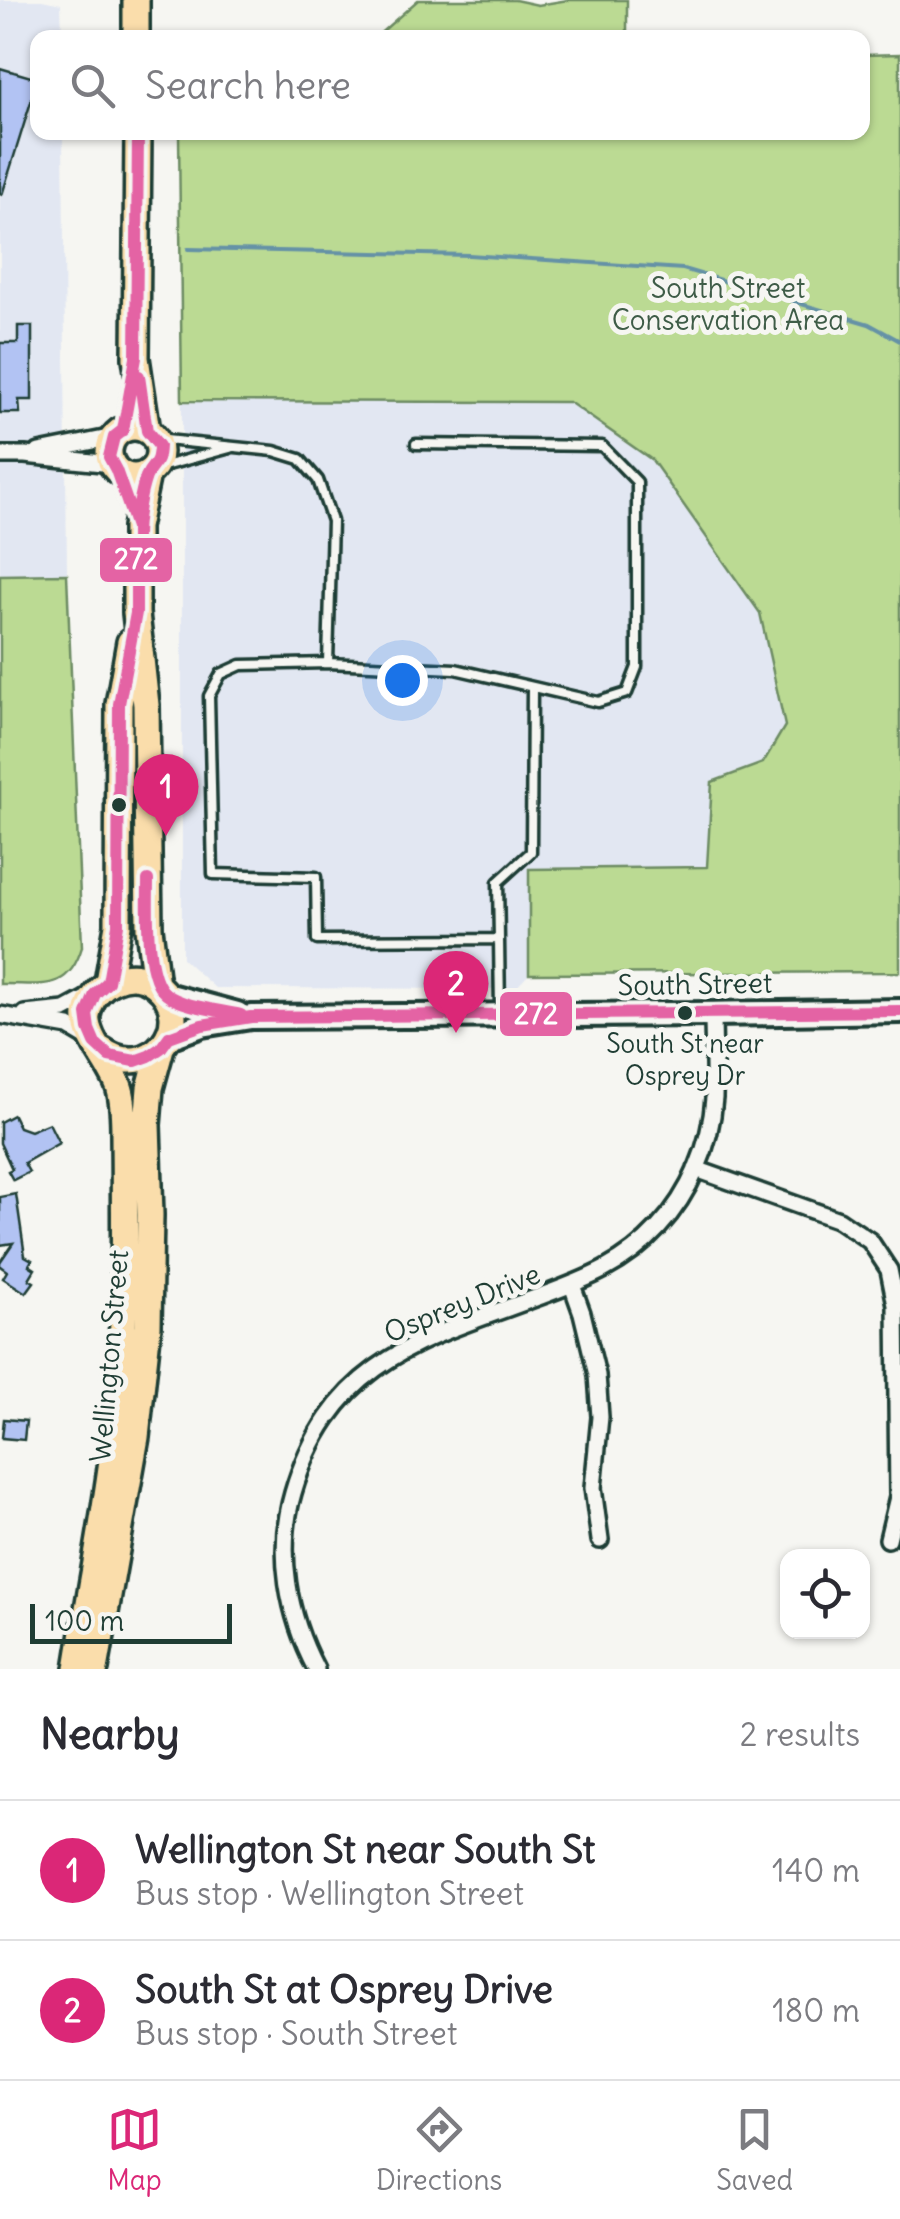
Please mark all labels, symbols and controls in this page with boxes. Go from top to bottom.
search box [30,30,870,140]
icon: search [65,58,120,113]
text: Search here [145,62,351,109]
park label: South Street Conservation Area [612,270,844,338]
line badge: 272 [98,536,174,584]
text: 272 [114,541,158,577]
your location [377,655,428,706]
pin: 1 [134,754,198,836]
unlabelled marker [109,795,129,815]
pin: 2 [424,950,488,1033]
street label: South Street [617,965,773,1003]
line badge: 272 [498,990,574,1038]
text: 272 [514,996,558,1032]
marker: South St near Osprey Dr [675,1003,695,1023]
place label: South St near Osprey Dr [606,1027,764,1092]
street label: Wellington Street [82,1248,136,1464]
street label: Osprey Drive [379,1255,545,1351]
map controls [780,1549,870,1639]
button: locate [780,1549,870,1639]
scale bar [30,1599,232,1644]
text: 100 m [45,1603,124,1639]
text: Nearby [40,1708,179,1760]
text: 2 results [740,1714,860,1755]
text: Wellington St near South St [135,1826,595,1873]
text: 1 [66,1850,79,1891]
text: 140 m [772,1850,860,1891]
text: Bus stop · Wellington Street [135,1873,524,1914]
text: South St at Osprey Drive [135,1966,553,2013]
text: 2 [64,1990,81,2031]
text: 180 m [772,1990,860,2031]
text: Bus stop · South Street [135,2013,457,2054]
tab: Map [107,2102,162,2198]
tab: Directions [376,2102,502,2198]
tab: Saved [716,2102,793,2198]

